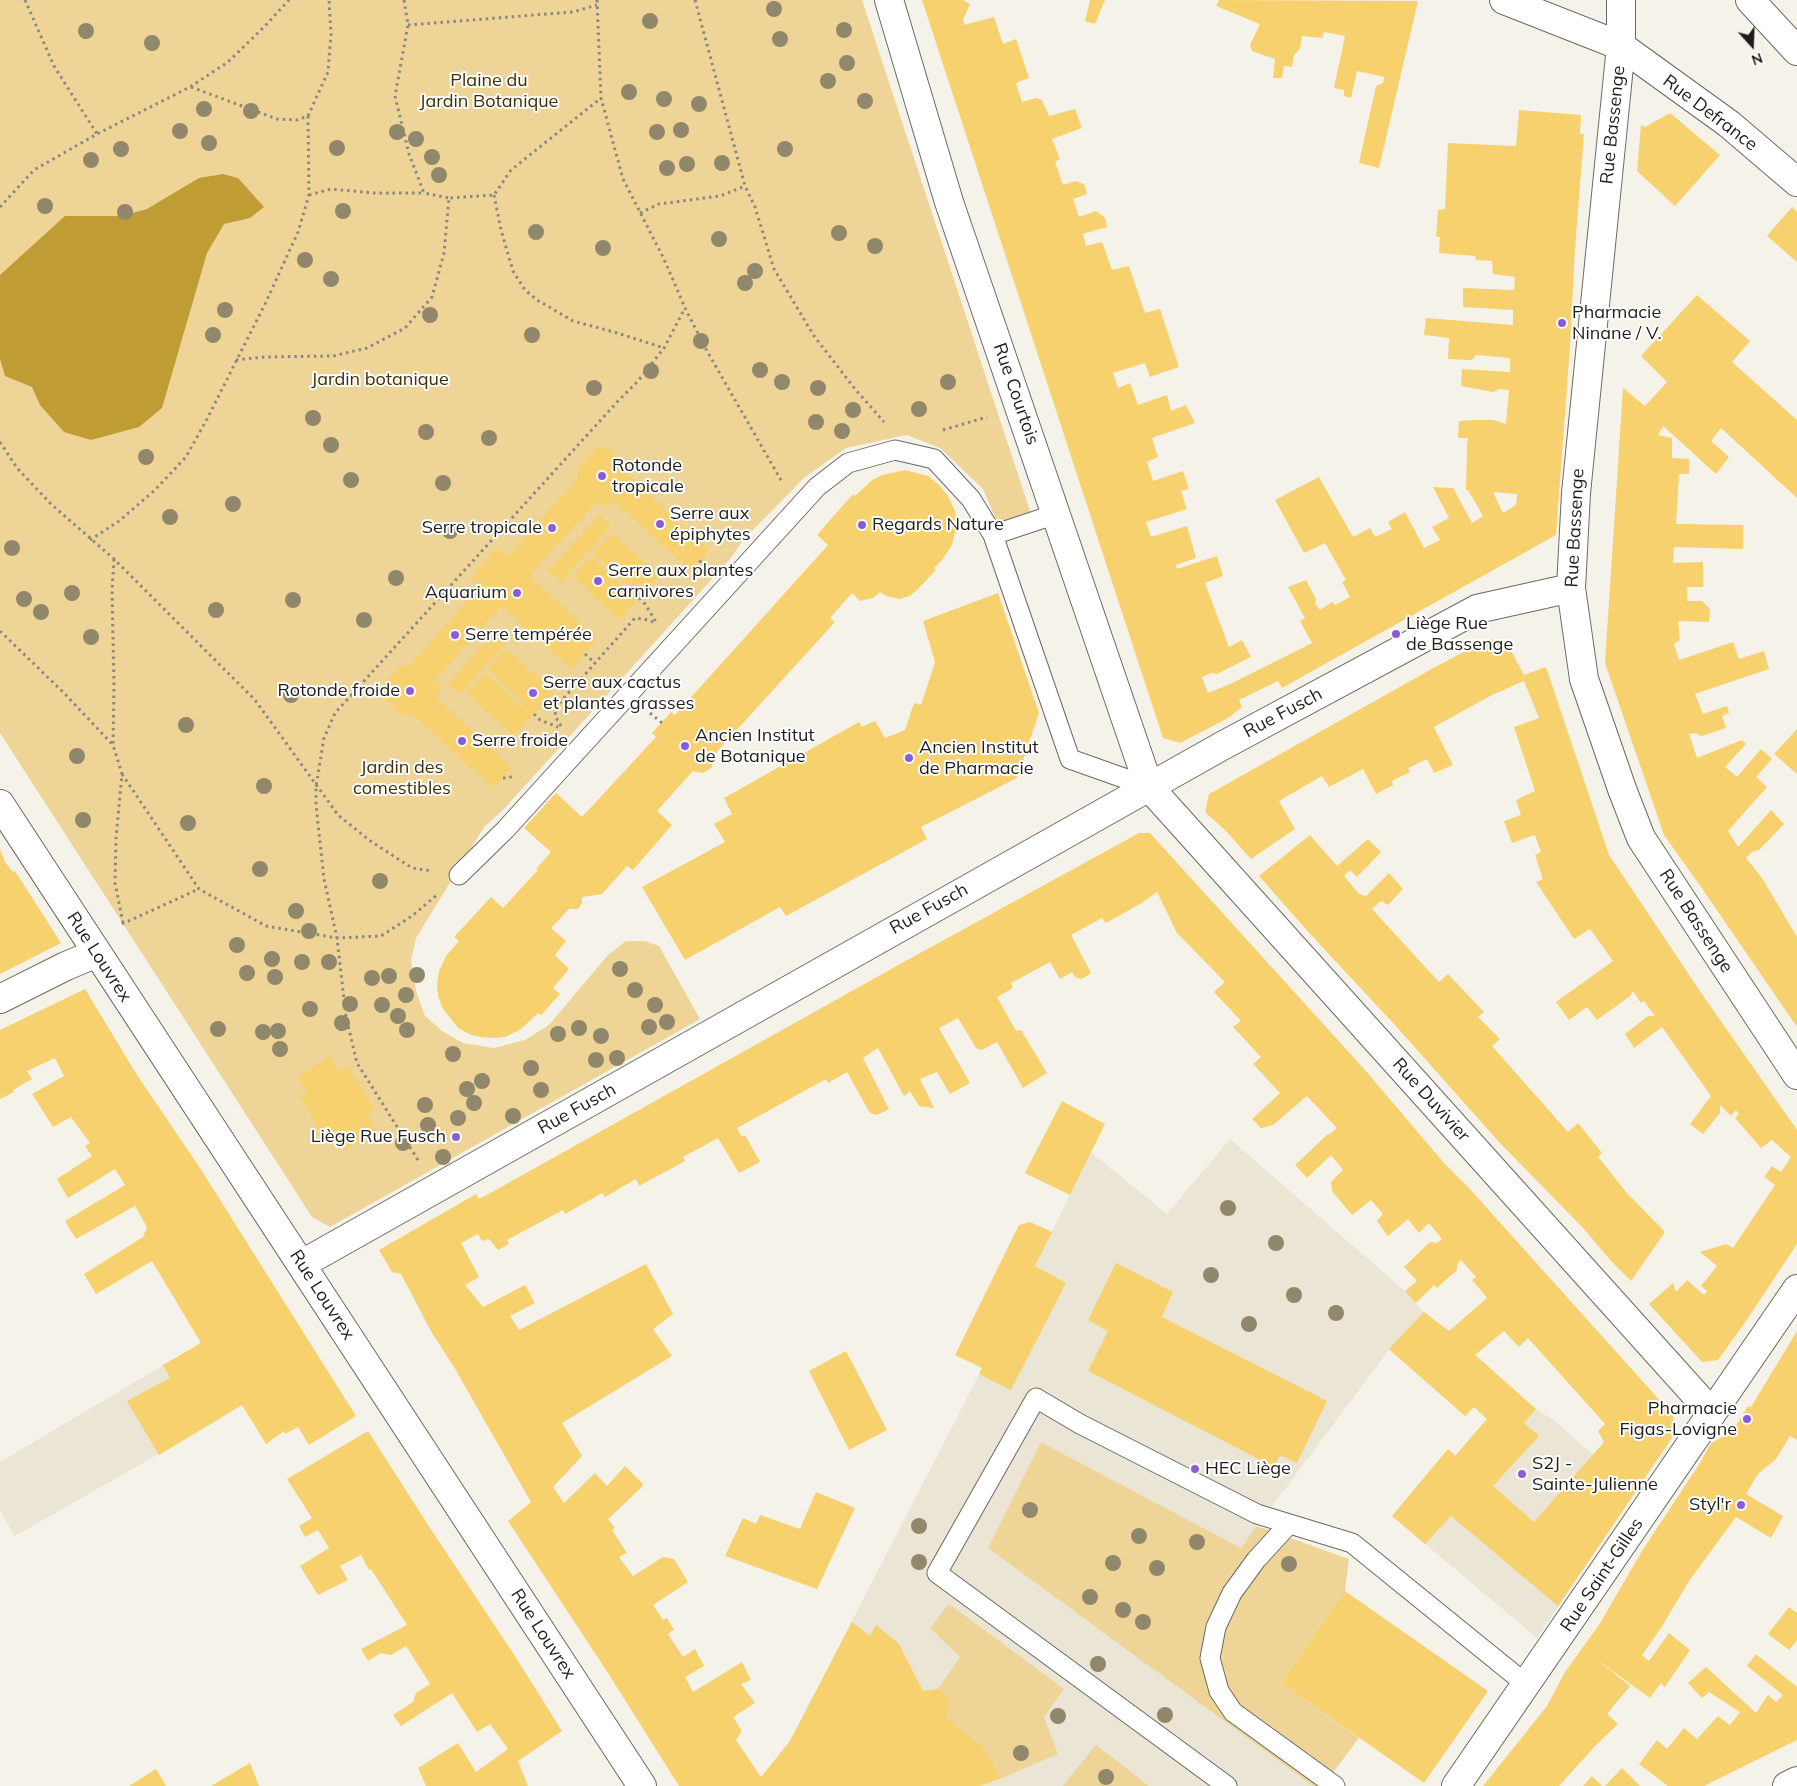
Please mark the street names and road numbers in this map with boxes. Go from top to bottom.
street label: Rue Bassenge [1596,65,1630,185]
street label: Rue Defrance [1658,70,1762,156]
street label: Rue Courtois [988,340,1044,448]
street label: Rue Bassenge [1561,468,1589,588]
street label: Rue Fusch [1240,683,1326,743]
street label: Rue Bassenge [1654,865,1738,977]
street label: Rue Fusch [886,879,972,939]
street label: Rue Louvrex [62,908,136,1006]
street label: Rue Duvivier [1388,1054,1474,1146]
street label: Rue Fusch [534,1079,620,1139]
street label: Rue Louvrex [285,1246,359,1344]
street label: Rue Saint-Gilles [1556,1514,1648,1636]
street label: Rue Louvrex [506,1585,580,1683]

